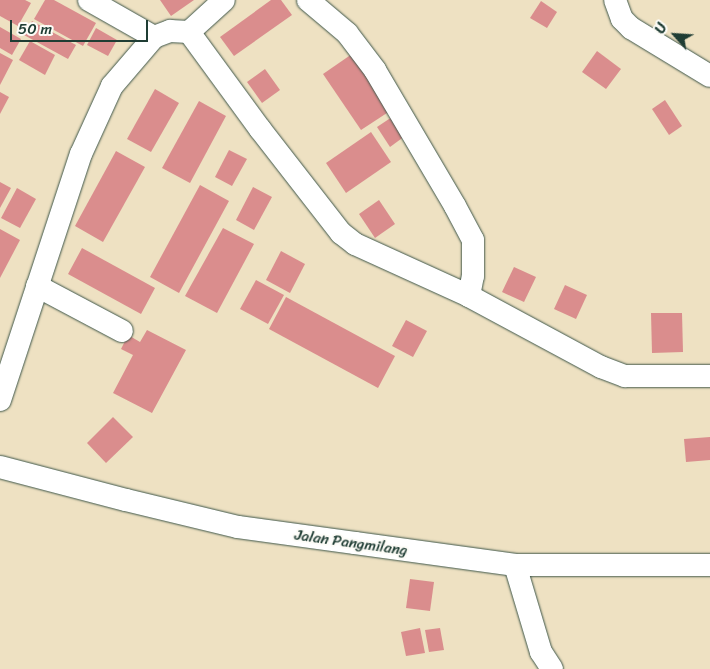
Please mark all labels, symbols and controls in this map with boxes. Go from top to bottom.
scale bar [12,10,150,42]
north arrow [650,10,700,60]
text: 50 m [18,16,52,42]
text: U [648,19,674,38]
street label: Jalan Pangmilang [293,526,409,560]

